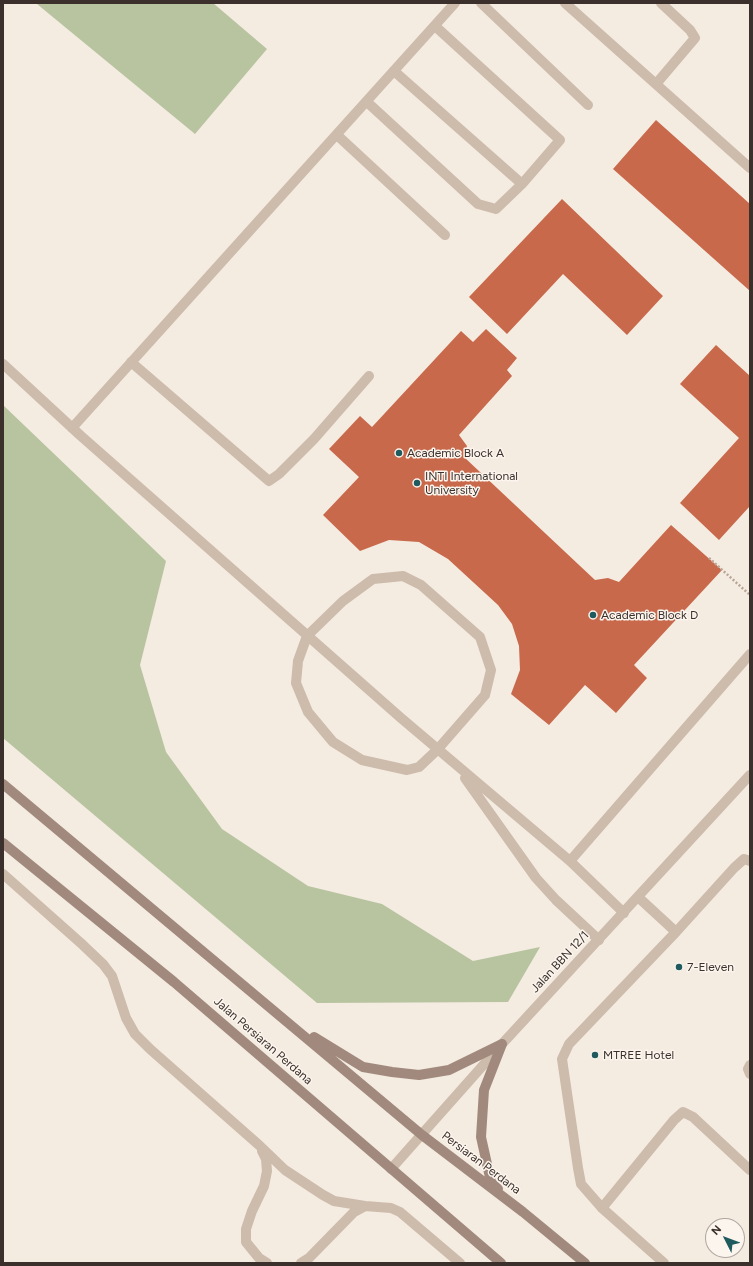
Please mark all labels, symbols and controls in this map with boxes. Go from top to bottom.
place label: Academic Block A [407,446,504,460]
marker: Academic Block A [394,448,404,458]
place label: INTI International University [425,469,518,497]
marker: INTI International University [412,478,422,488]
place label: Academic Block D [601,608,698,622]
marker: Academic Block D [588,610,598,620]
street label: Jalan BBN 12/1 [528,928,592,996]
place label: 7-Eleven [687,960,734,974]
marker: 7-Eleven [674,962,684,972]
street label: Jalan Persiaran Perdana [211,994,315,1088]
place label: MTREE Hotel [603,1048,674,1062]
marker: MTREE Hotel [590,1050,600,1060]
street label: Persiaran Perdana [439,1129,523,1197]
north arrow [705,1218,745,1258]
text: N [709,1223,724,1238]

